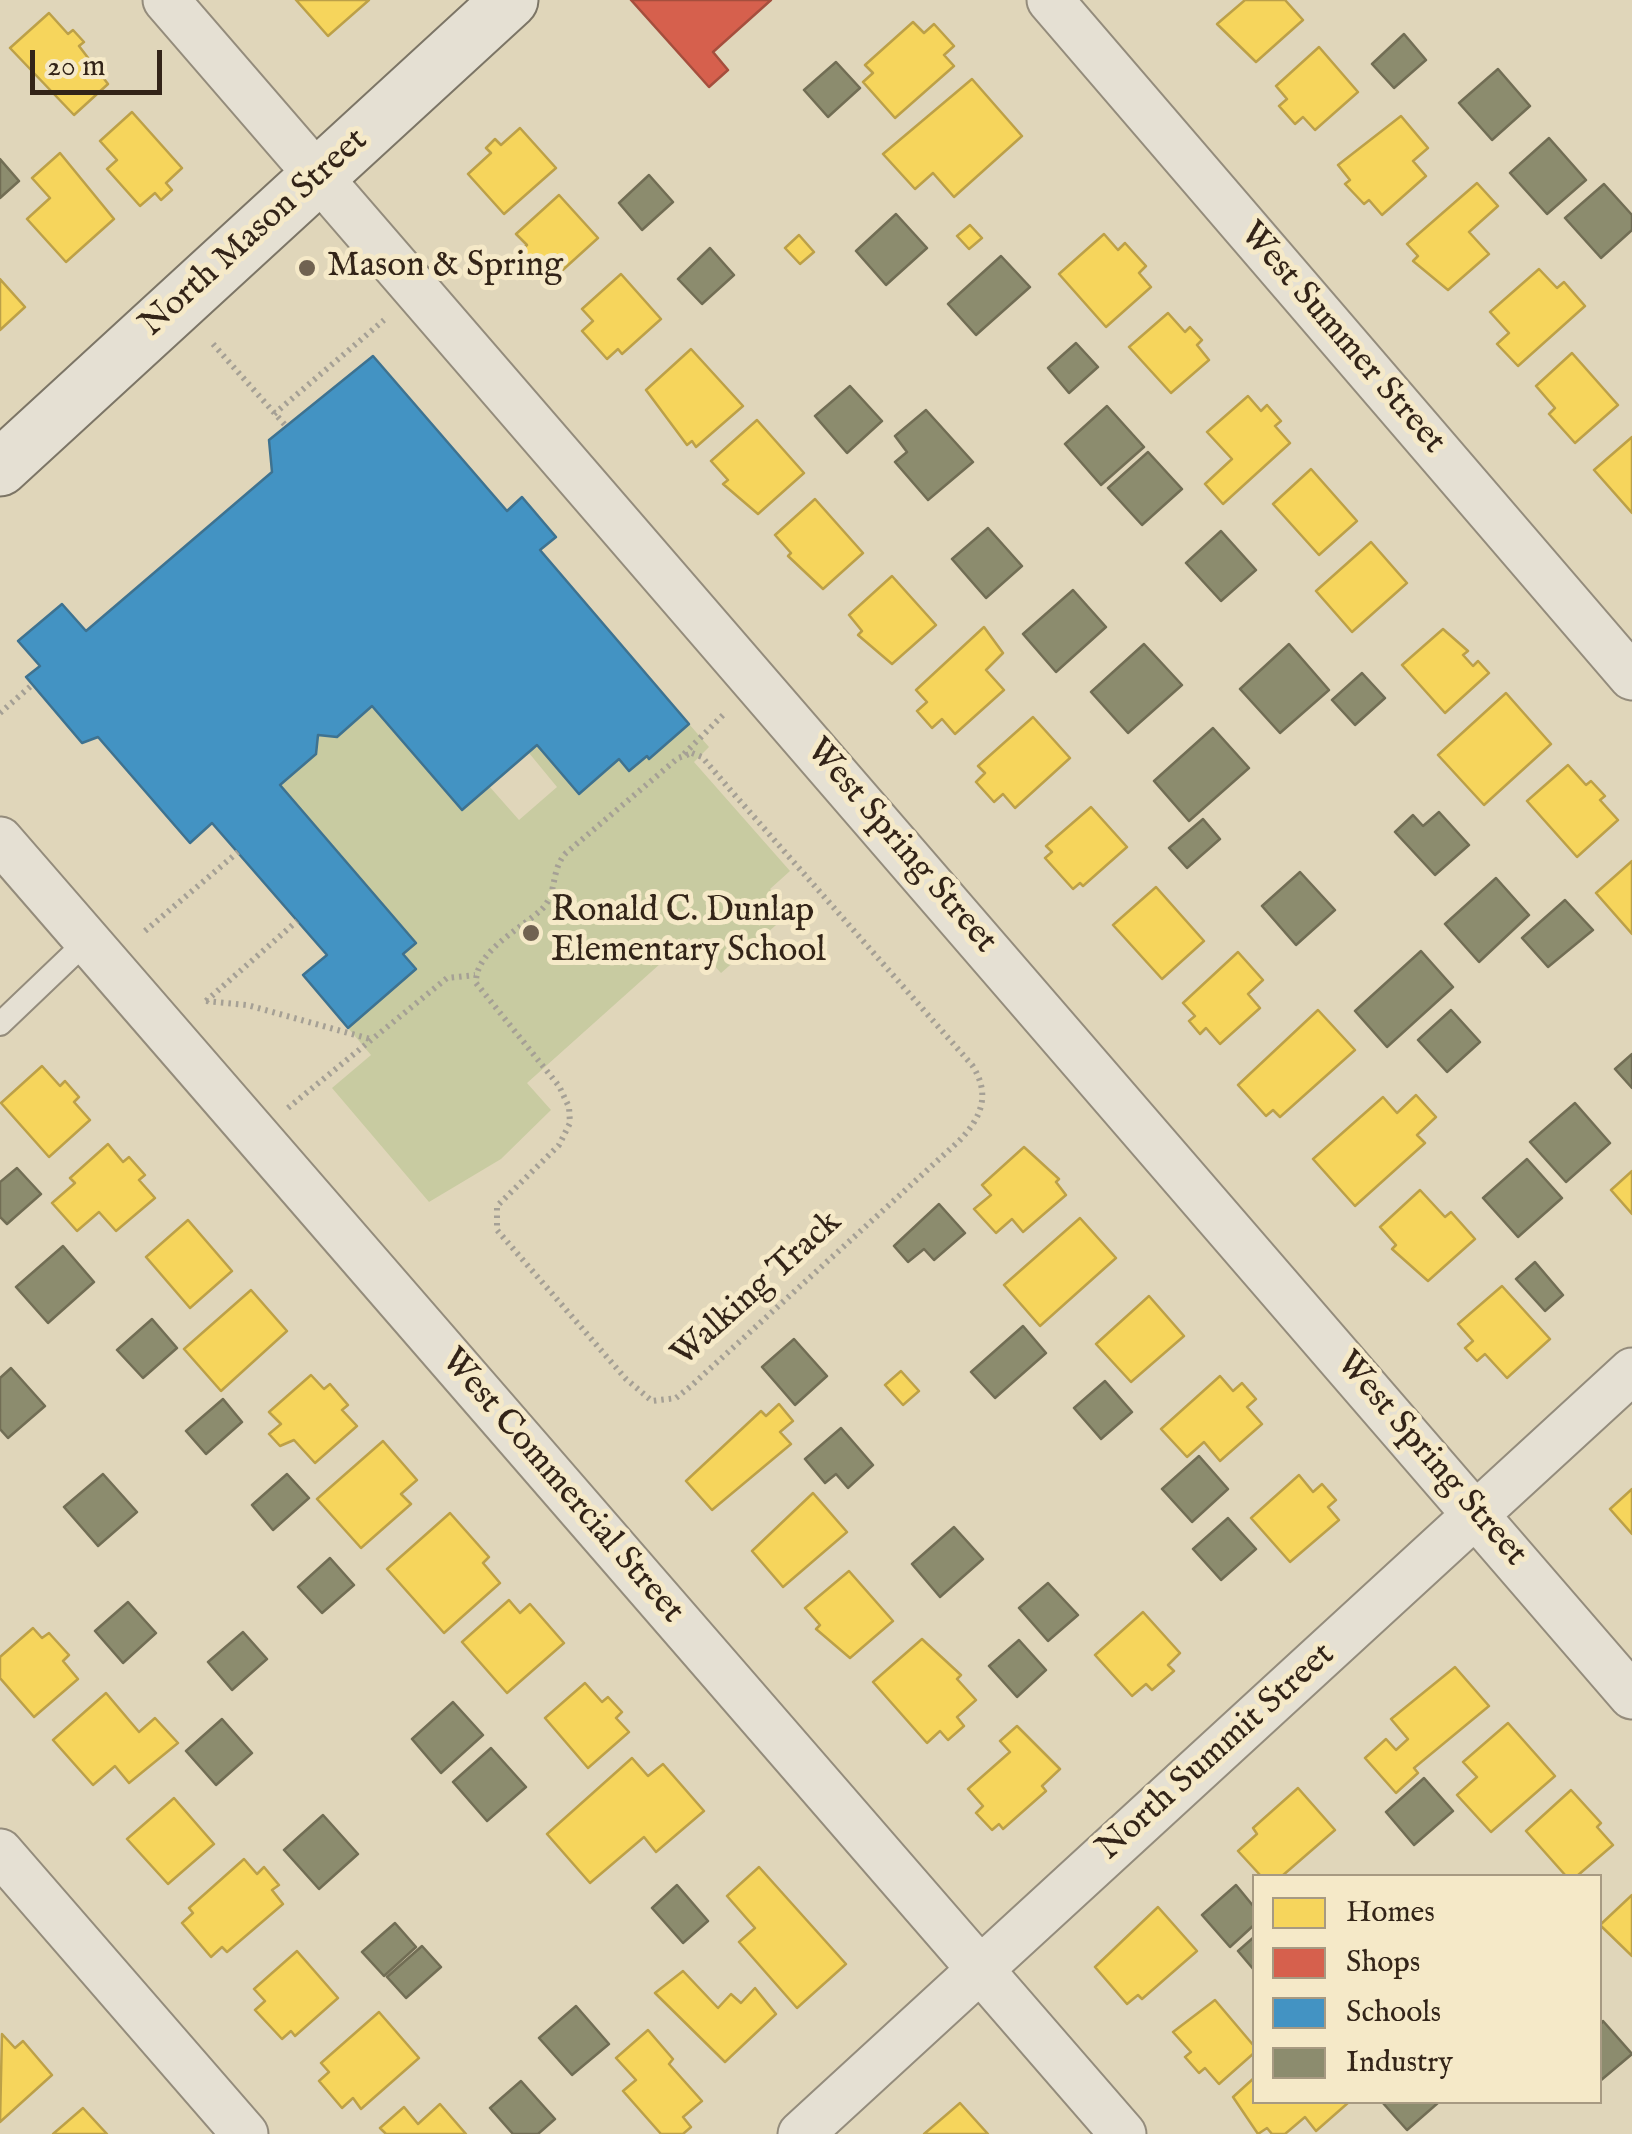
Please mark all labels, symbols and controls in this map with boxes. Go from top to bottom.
scale bar [35,30,168,92]
text: 20 m [47,48,106,86]
street label: North Mason Street [133,121,377,347]
street label: West Summer Street [1229,215,1453,463]
place label: Mason & Spring [327,247,563,289]
marker: Mason & Spring [296,257,318,279]
street label: West Spring Street [795,731,1005,963]
place label: Ronald C. Dunlap Elementary School [551,892,826,974]
marker: Ronald C. Dunlap Elementary School [520,922,542,944]
street label: Walking Track [665,1203,851,1377]
street label: West Commercial Street [430,1341,692,1633]
street label: West Spring Street [1325,1344,1535,1576]
street label: North Summit Street [1090,1635,1344,1871]
legend [1252,1874,1602,2104]
text: Homes [1346,1894,1435,1932]
text: Shops [1346,1944,1420,1982]
text: Schools [1346,1994,1441,2032]
text: Industry [1346,2044,1453,2082]

